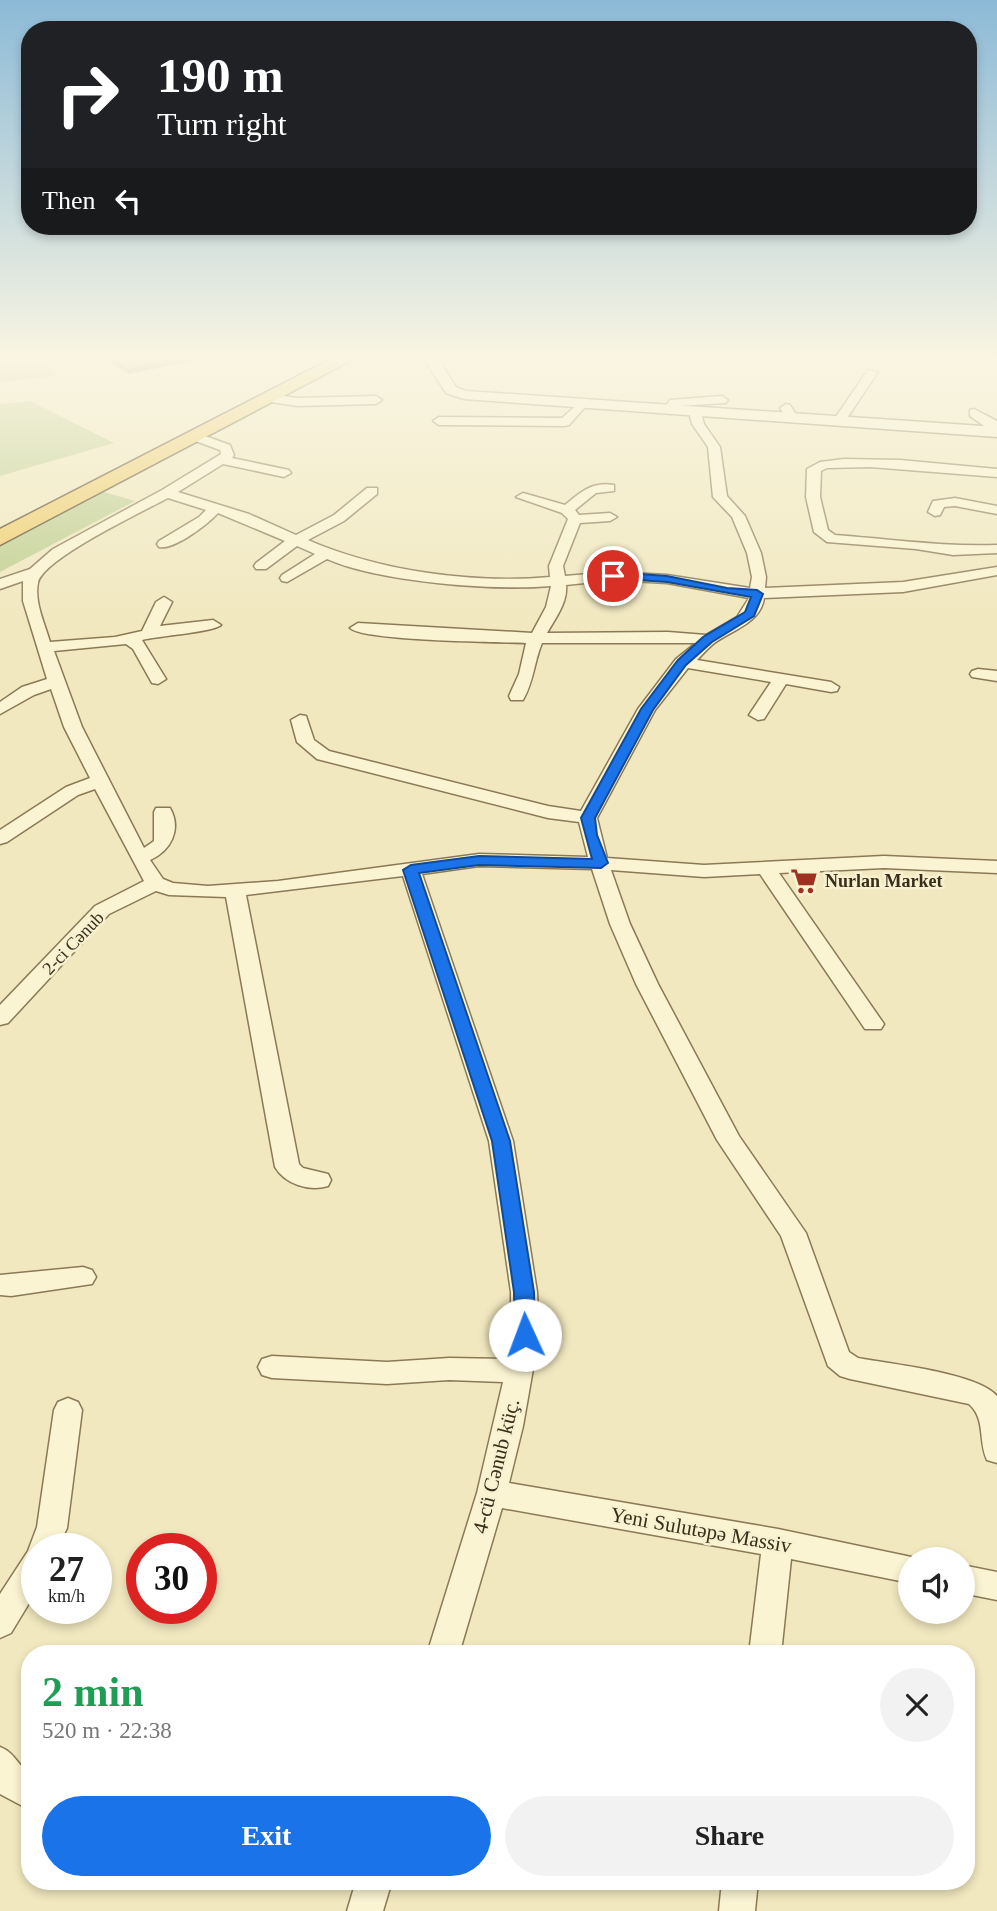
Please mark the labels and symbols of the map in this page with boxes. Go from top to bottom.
pin [583,546,643,606]
supermarket icon: Nurlan Market [789,866,819,896]
place label: Nurlan Market [825,871,942,891]
street label: 2-ci Cənub [38,907,108,979]
position arrow [488,1298,562,1372]
street label: 4-cü Cənub küç. [468,1396,524,1536]
street label: Yeni Sulutəpə Massiv [609,1502,794,1558]
speed limit sign: 30 [126,1533,217,1624]

